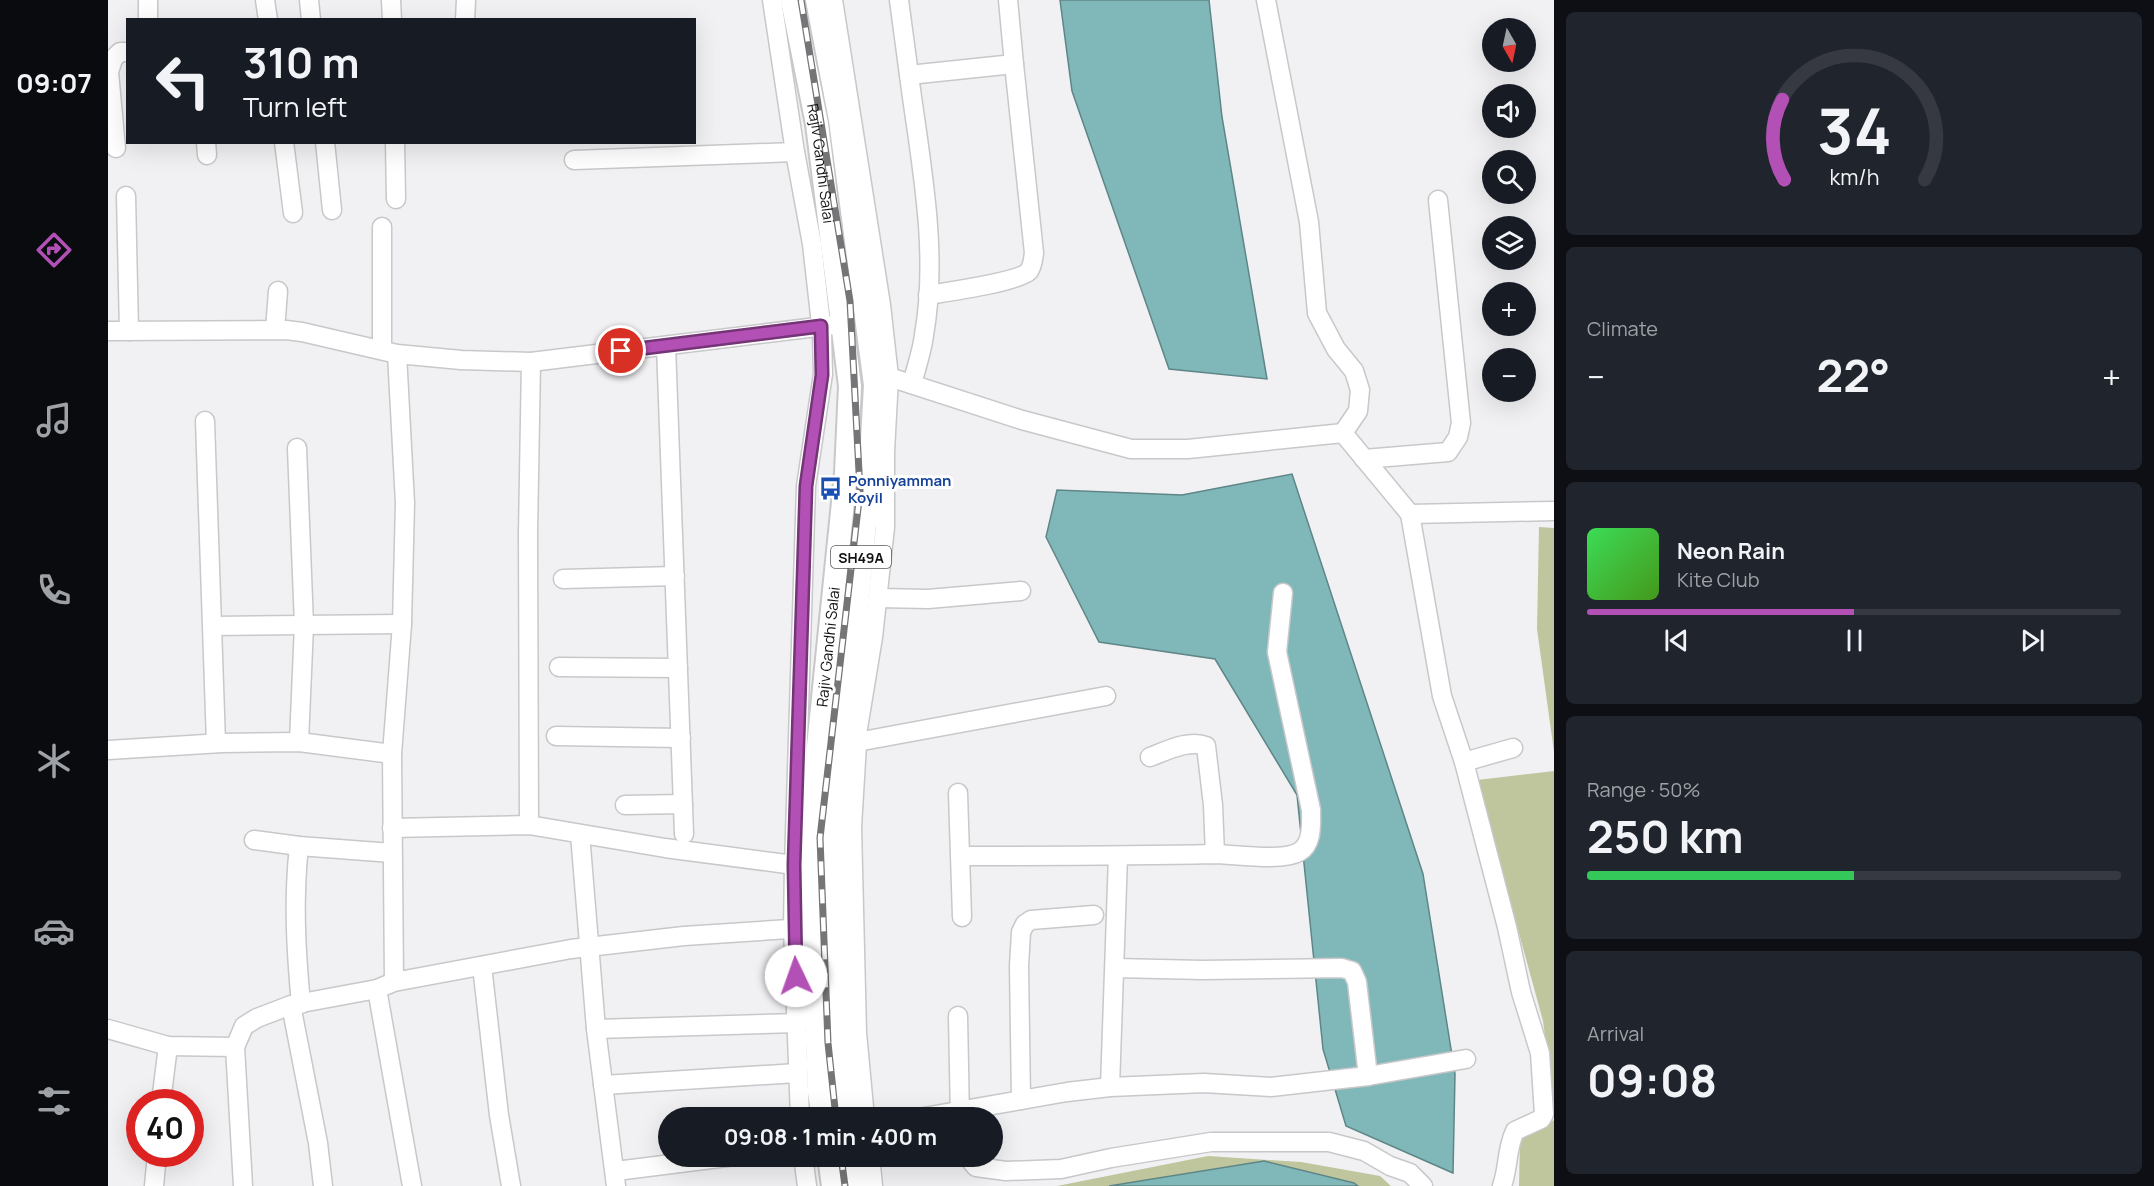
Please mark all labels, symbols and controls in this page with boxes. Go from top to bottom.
north arrow [1482,18,1536,72]
map controls [1482,18,1536,402]
text: 310 m [243,33,360,91]
icon: left [144,42,222,120]
text: 09:07 [16,64,92,101]
button: sound [1482,84,1536,138]
text: Turn left [243,88,347,125]
text: 34 [1817,88,1891,174]
street label: Rajiv Gandhi Salai [803,101,840,224]
button: search [1482,150,1536,204]
text: km/h [1829,163,1879,192]
button: layers [1482,216,1536,270]
icon: directions [33,229,75,271]
button: + [1482,282,1536,336]
text: Climate [1587,315,1658,342]
pin [595,325,646,376]
icon: arrive [604,334,637,367]
text: 22° [1816,344,1890,406]
button: − [1482,348,1536,402]
text: − [1587,354,1605,399]
text: + [2102,354,2121,399]
icon: music [33,399,75,441]
place label: Ponniyamman Koyil [848,470,951,508]
bus stop icon: Ponniyamman Koyil [817,476,843,502]
text: Neon Rain [1677,536,1785,566]
road number: SH49A [831,546,891,568]
text: Kite Club [1677,566,1760,593]
icon: phone [33,569,75,611]
street label: Rajiv Gandhi Salai [811,586,845,708]
icon: previous [1660,624,1693,657]
icon: pause [1838,624,1871,657]
icon: next [2016,624,2049,657]
icon: climate [33,740,75,782]
text: Range · 50% [1587,776,1700,803]
text: 250 km [1587,805,1743,867]
icon: car [33,910,75,952]
position arrow [764,944,828,1008]
text: Arrival [1587,1020,1644,1047]
text: 09:08 [1587,1049,1717,1111]
icon: filters [33,1080,75,1122]
speed limit sign: 40 [126,1089,204,1167]
text: 09:08 · 1 min · 400 m [724,1122,937,1152]

